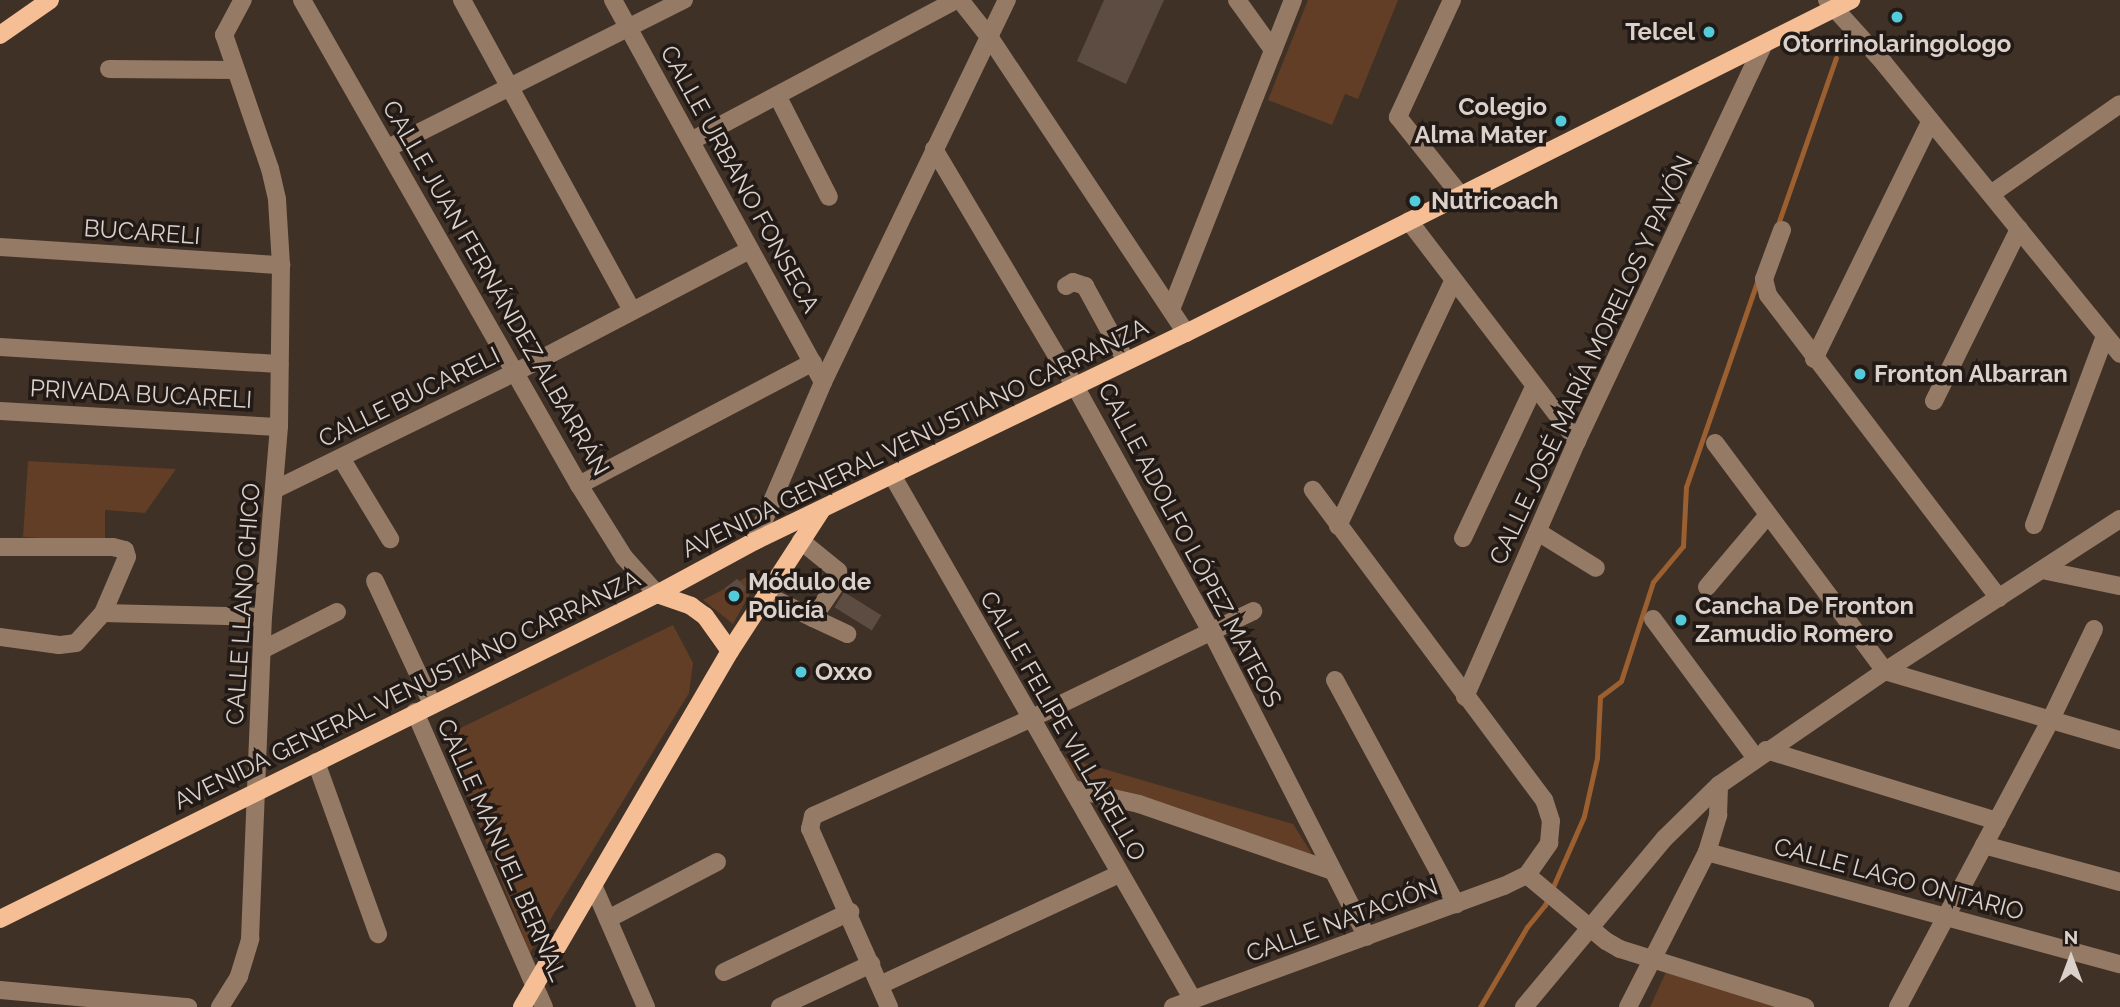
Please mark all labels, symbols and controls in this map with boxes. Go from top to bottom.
marker: Otorrinolaringologo [1887,7,1907,27]
place label: Telcel [1625,18,1695,46]
marker: Telcel [1701,24,1717,40]
place label: Otorrinolaringologo [1783,30,2011,58]
street label: CALLE URBANO FONSECA [654,40,826,318]
place label: Colegio Alma Mater [1414,93,1547,149]
street label: CALLE JUAN FERNÁNDEZ ALBARRÁN [376,95,616,481]
marker: Colegio Alma Mater [1553,113,1569,129]
street label: CALLE JOSÉ MARÍA MORELOS Y PAVÓN [1483,149,1699,571]
place label: Nutricoach [1431,187,1558,215]
marker: Nutricoach [1405,191,1425,211]
street label: BUCARELI [83,214,201,250]
street label: AVENIDA GENERAL VENUSTIANO CARRANZA [676,312,1154,564]
street label: CALLE BUCARELI [314,341,504,453]
place label: Fronton Albarran [1874,360,2069,388]
marker: Fronton Albarran [1852,366,1868,382]
street label: PRIVADA BUCARELI [29,374,253,414]
street label: CALLE ADOLFO LÓPEZ MATEOS [1092,378,1288,712]
street label: CALLE LLANO CHICO [220,482,266,726]
street label: AVENIDA GENERAL VENUSTIANO CARRANZA [168,564,646,816]
place label: Módulo de Policía [748,568,871,624]
street label: CALLE FELIPE VILLARELLO [974,586,1152,866]
marker: Módulo de Policía [726,588,742,604]
place label: Cancha De Fronton Zamudio Romero [1695,592,1914,648]
marker: Cancha De Fronton Zamudio Romero [1673,612,1689,628]
place label: Oxxo [815,658,872,686]
marker: Oxxo [793,664,809,680]
street label: CALLE MANUEL BERNAL [431,714,573,986]
street label: CALLE LAGO ONTARIO [1771,832,2027,926]
street label: CALLE NATACIÓN [1242,872,1442,968]
north arrow [2036,923,2106,993]
text: N [2064,926,2078,948]

